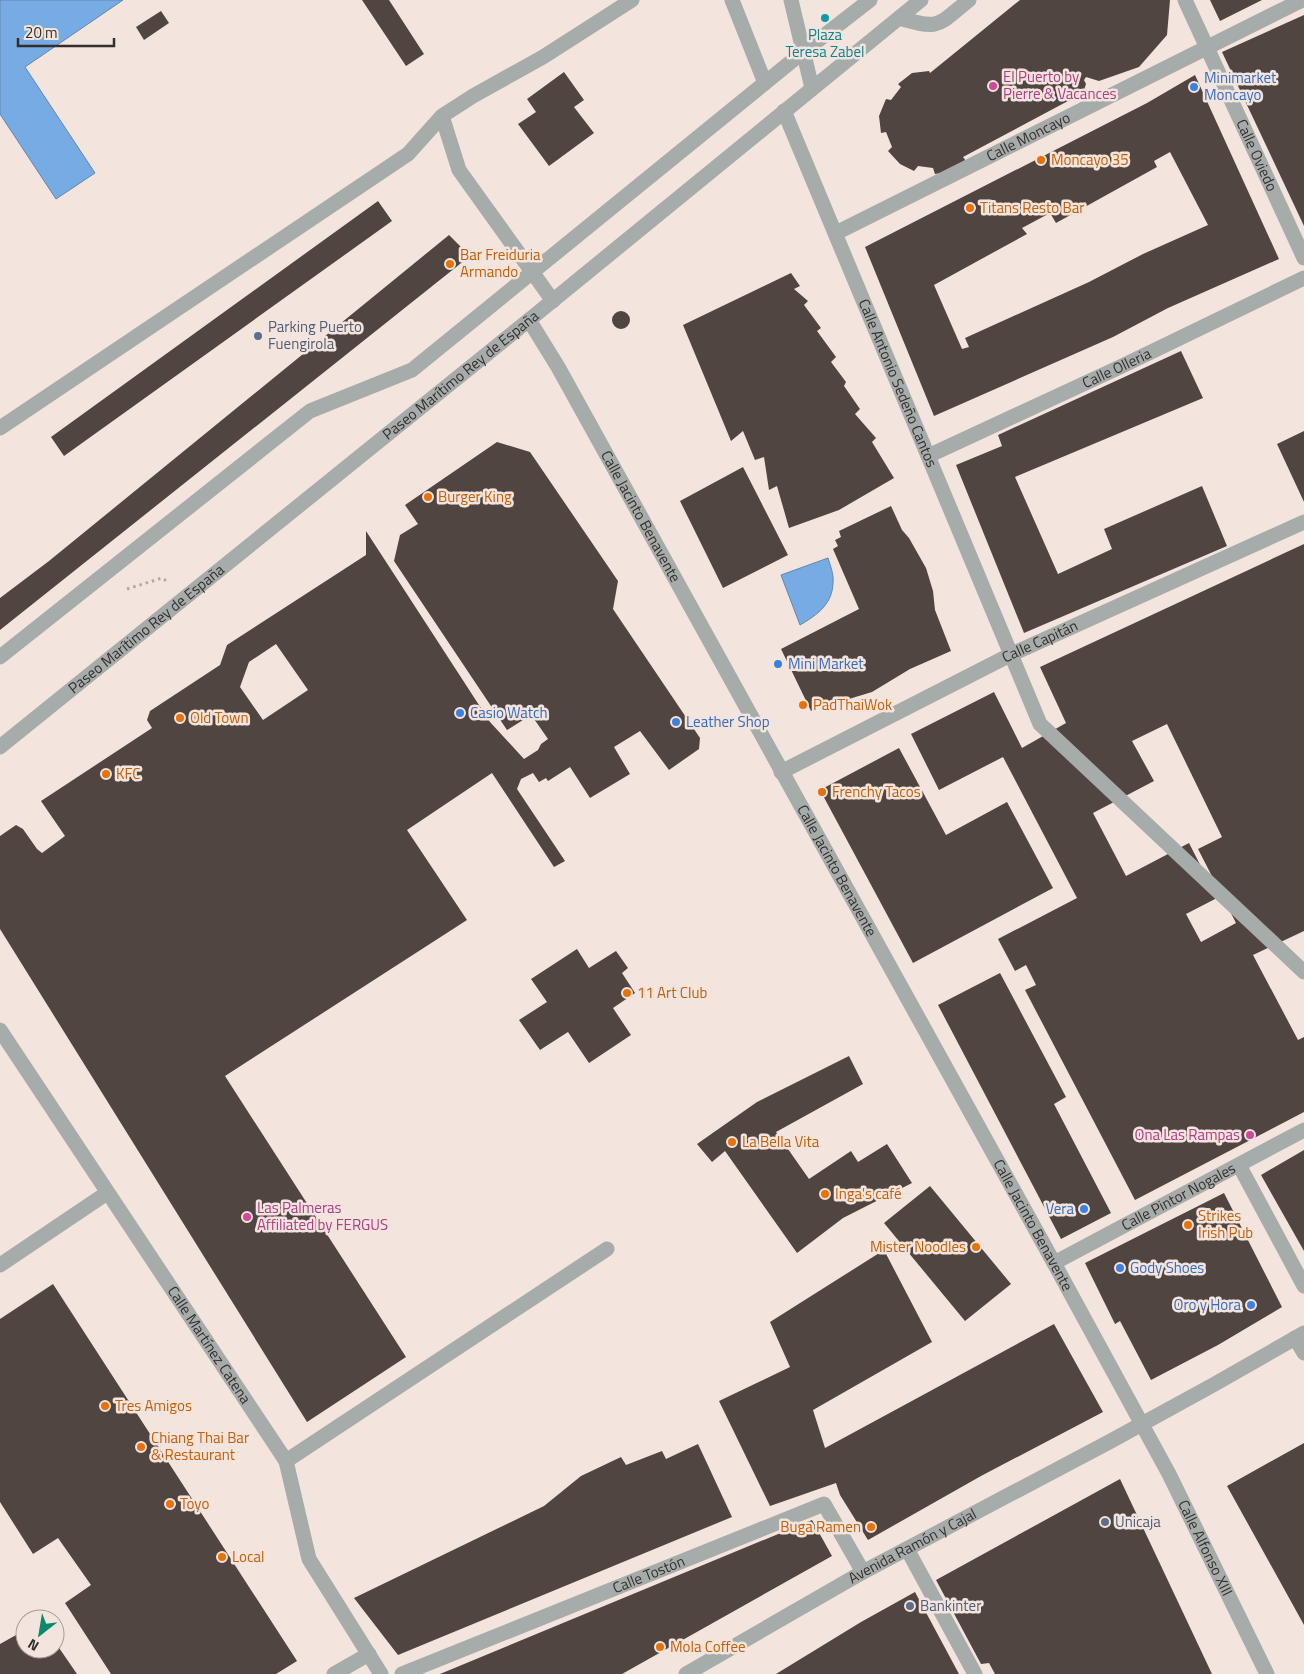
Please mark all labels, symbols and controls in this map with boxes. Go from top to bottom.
marker: Plaza Teresa Zabel [819,12,831,24]
scale bar [18,15,114,47]
text: 20 m [25,21,58,44]
place label: Plaza Teresa Zabel [786,23,865,63]
place label: El Puerto by Pierre & Vacances [1003,65,1116,105]
place label: Minimarket Moncayo [1204,66,1277,106]
marker: El Puerto by Pierre & Vacances [987,80,999,92]
marker: Minimarket Moncayo [1188,81,1200,93]
street label: Calle Moncayo [982,106,1074,167]
street label: Calle Oviedo [1230,115,1284,195]
place label: Moncayo 35 [1051,148,1129,171]
marker: Moncayo 35 [1035,154,1047,166]
place label: Titans Resto Bar [980,196,1084,219]
marker: Titans Resto Bar [964,202,976,214]
place label: Bar Freiduria Armando [460,243,541,283]
marker: Bar Freiduria Armando [444,258,456,270]
street label: Calle Antonio Sedeño Cantos [853,295,944,471]
street label: Paseo Marítimo Rey de España [377,304,544,445]
place label: Parking Puerto Fuengirola [268,315,362,355]
marker: Parking Puerto Fuengirola [252,330,264,342]
street label: Calle Olleria [1078,341,1155,394]
street label: Calle Jacinto Benavente [595,446,687,586]
place label: Burger King [438,485,512,508]
marker: Burger King [422,491,434,503]
street label: Paseo Marítimo Rey de España [63,558,230,699]
street label: Calle Capitán [998,614,1081,668]
place label: Mini Market [788,652,864,675]
marker: Mini Market [772,658,784,670]
place label: PadThaiWok [813,693,892,716]
marker: PadThaiWok [797,699,809,711]
place label: Casio Watch [470,701,548,724]
place label: Old Town [190,706,248,729]
marker: Casio Watch [454,707,466,719]
place label: Leather Shop [686,710,770,733]
marker: Old Town [174,712,186,724]
marker: Leather Shop [670,716,682,728]
place label: KFC [116,762,140,785]
marker: KFC [100,768,112,780]
place label: Frenchy Tacos [832,780,921,803]
marker: Frenchy Tacos [816,786,828,798]
street label: Calle Jacinto Benavente [791,800,883,941]
place label: 11 Art Club [637,981,707,1004]
marker: 11 Art Club [621,987,633,999]
place label: Ona Las Rampas [1135,1123,1240,1146]
marker: Ona Las Rampas [1244,1129,1256,1141]
place label: La Bella Vita [742,1130,820,1153]
marker: La Bella Vita [726,1136,738,1148]
street label: Calle Jacinto Benavente [988,1155,1079,1295]
street label: Calle Pintor Nogales [1117,1156,1240,1236]
place label: Inga's café [835,1182,902,1205]
marker: Inga's café [819,1188,831,1200]
place label: Las Palmeras Affiliated by FERGUS [257,1196,388,1236]
place label: Vera [1045,1197,1074,1220]
marker: Vera [1078,1203,1090,1215]
place label: Strikes Irish Pub [1198,1204,1253,1244]
marker: Las Palmeras Affiliated by FERGUS [241,1211,253,1223]
marker: Strikes Irish Pub [1182,1219,1194,1231]
place label: Mister Noodles [870,1235,966,1258]
marker: Mister Noodles [970,1241,982,1253]
place label: Gody Shoes [1130,1256,1204,1279]
marker: Gody Shoes [1114,1262,1126,1274]
street label: Calle Martínez Catena [162,1281,257,1409]
place label: Oro y Hora [1174,1293,1241,1316]
marker: Oro y Hora [1245,1299,1257,1311]
place label: Tres Amigos [115,1394,192,1417]
marker: Tres Amigos [99,1400,111,1412]
place label: Chiang Thai Bar & Restaurant [151,1426,249,1466]
marker: Chiang Thai Bar & Restaurant [135,1441,147,1453]
place label: Toyo [180,1492,209,1515]
street label: Calle Alfonso XIII [1172,1496,1239,1600]
marker: Toyo [164,1498,176,1510]
street label: Avenida Ramón y Cajal [843,1502,980,1589]
place label: Unicaja [1115,1510,1161,1533]
place label: Buga Ramen [780,1515,861,1538]
marker: Unicaja [1099,1516,1111,1528]
marker: Buga Ramen [865,1521,877,1533]
place label: Local [232,1545,265,1568]
street label: Calle Tostón [609,1549,688,1599]
marker: Local [216,1551,228,1563]
place label: Bankinter [920,1594,981,1617]
marker: Bankinter [904,1600,916,1612]
north arrow [15,1609,65,1659]
text: N [23,1634,43,1657]
place label: Mola Coffee [670,1635,746,1658]
marker: Mola Coffee [654,1641,666,1653]

